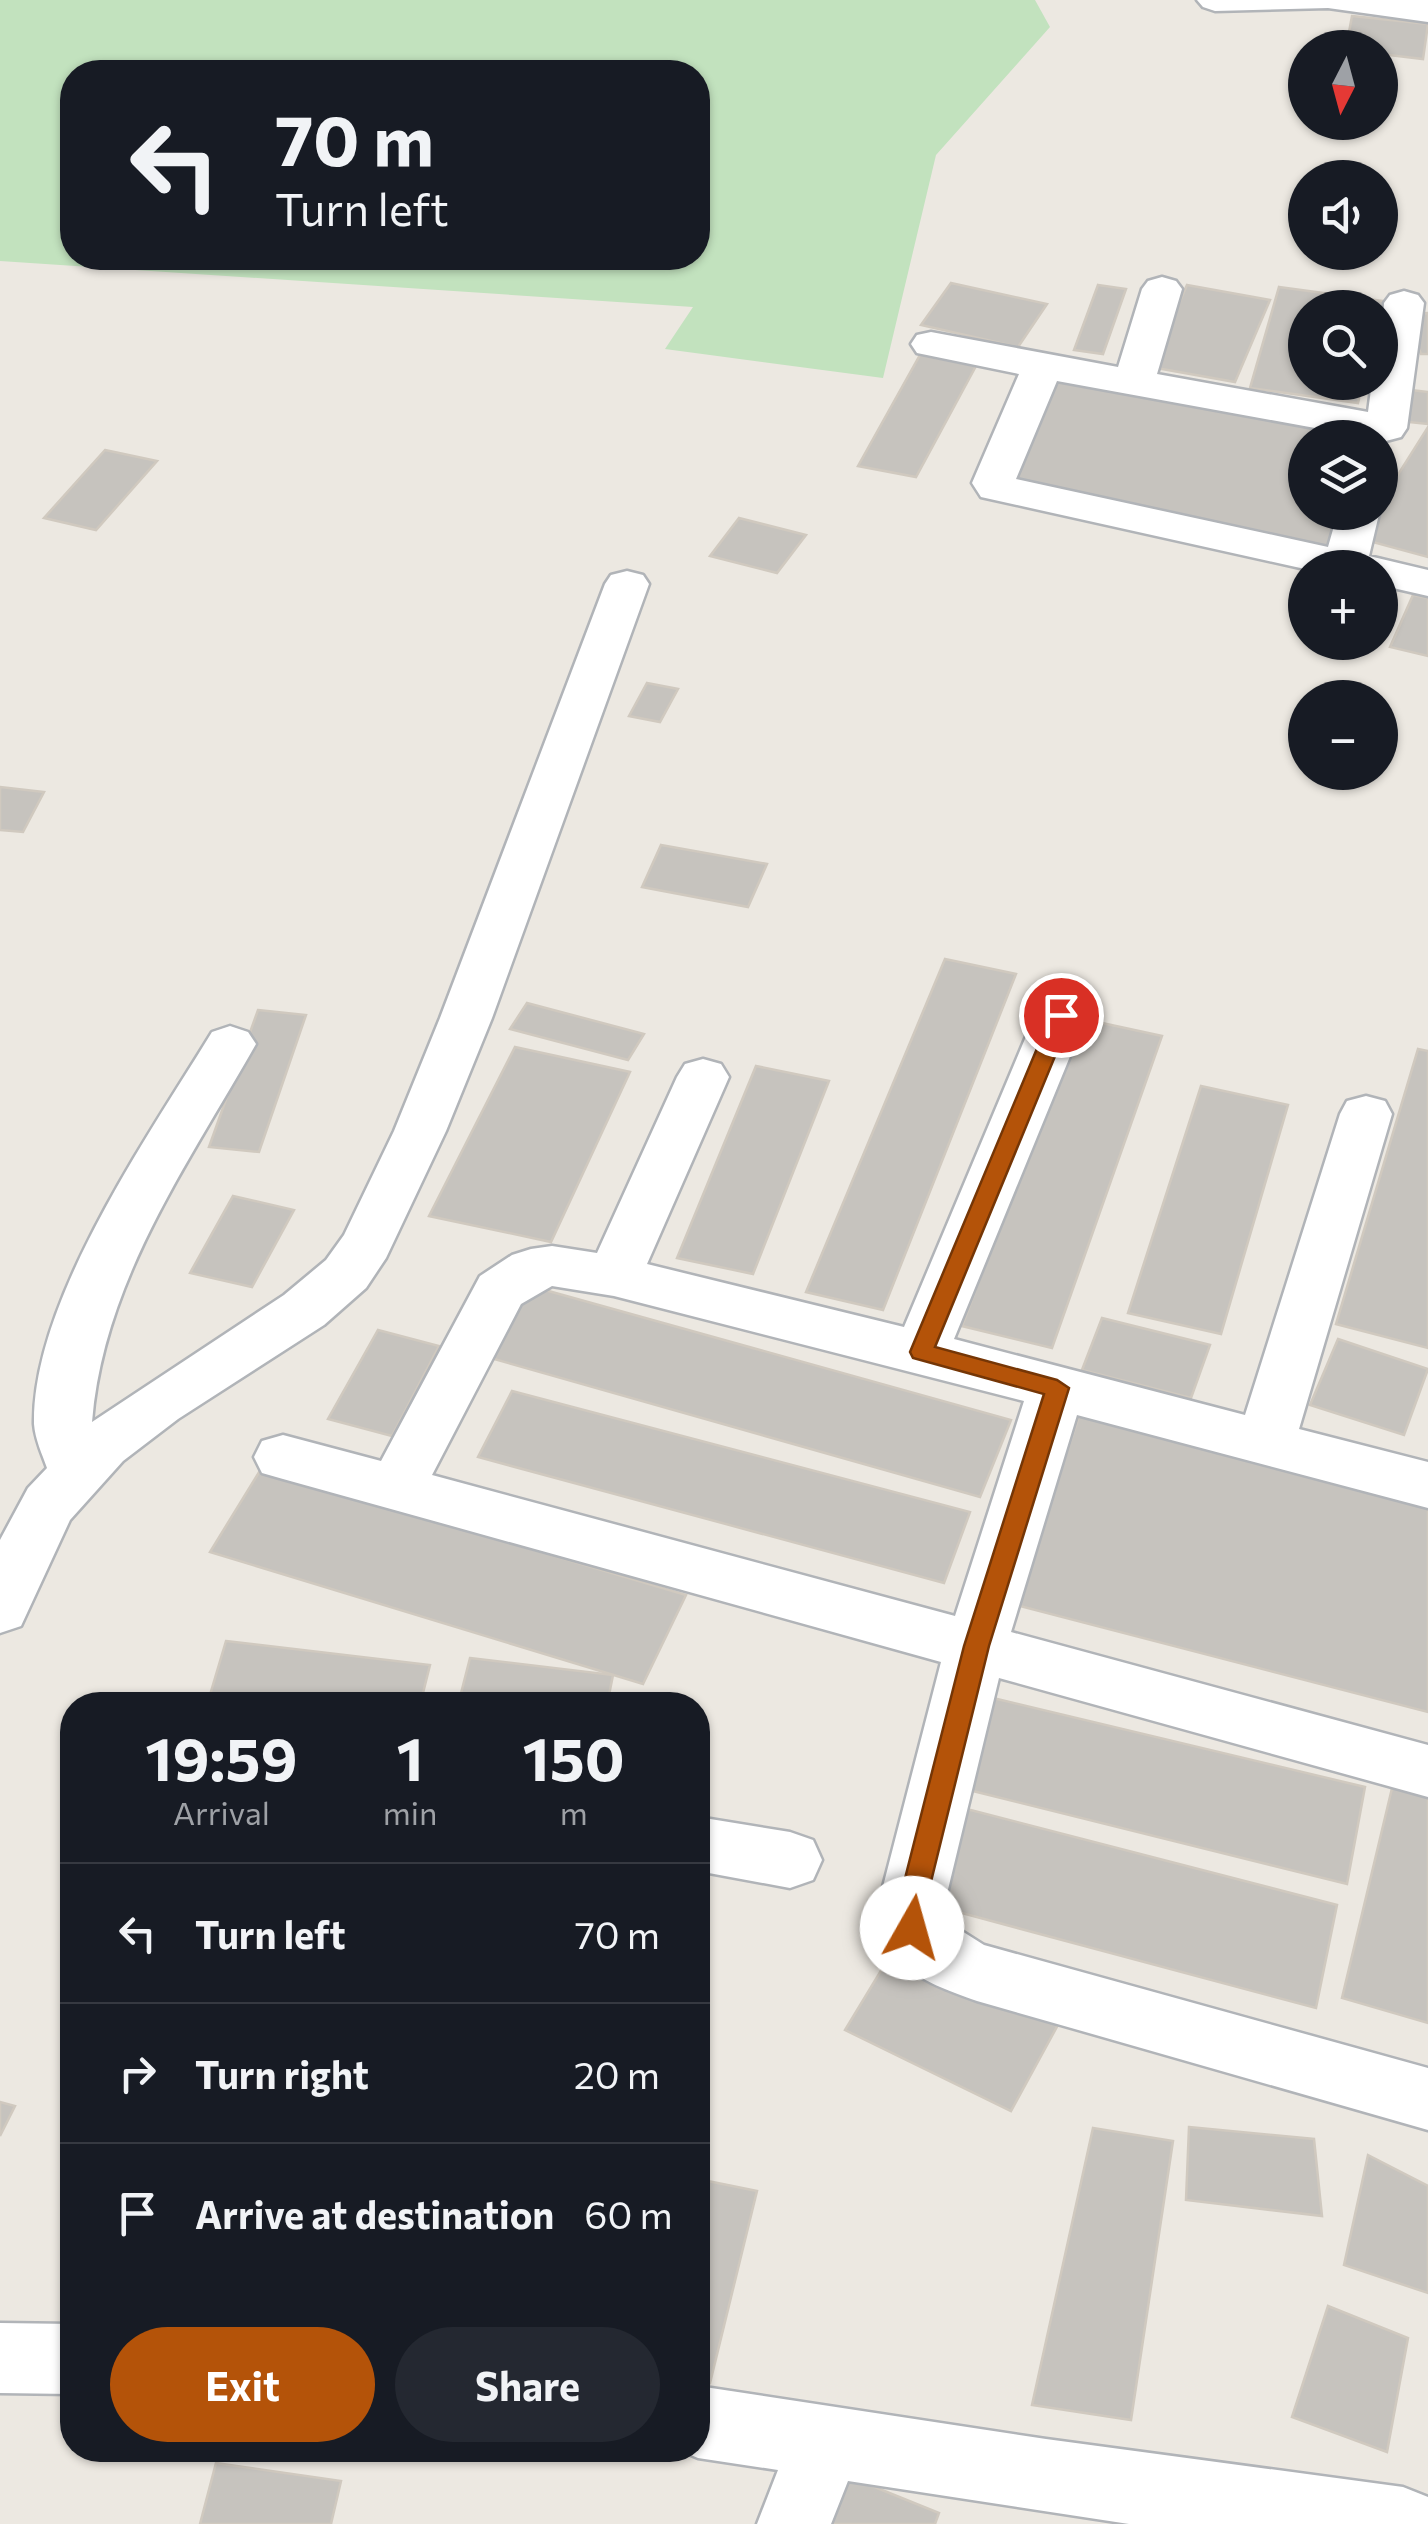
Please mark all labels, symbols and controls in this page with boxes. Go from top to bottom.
north arrow [1288,30,1398,140]
map controls [1288,30,1398,790]
text: 70 m [275,95,434,180]
icon: left [110,100,240,230]
button: sound [1288,160,1398,270]
text: Turn left [275,180,449,235]
button: search [1288,290,1398,400]
button: layers [1288,420,1398,530]
button: + [1288,550,1398,660]
button: − [1288,680,1398,790]
pin [1019,973,1104,1058]
icon: arrive [1034,988,1089,1043]
text: 19:59 [145,1720,297,1793]
text: 1 [396,1720,424,1793]
text: 150 [523,1720,625,1793]
text: Arrival [173,1792,270,1832]
text: min [383,1792,437,1832]
text: m [560,1792,588,1832]
position arrow [860,1876,964,1980]
icon: left [110,1906,165,1961]
text: Turn left [195,1910,346,1957]
text: 70 m [575,1910,660,1957]
icon: right [110,2046,165,2101]
text: Turn right [195,2050,369,2097]
text: 20 m [574,2050,660,2097]
icon: arrive [110,2186,165,2241]
text: Arrive at destination [195,2190,554,2237]
text: 60 m [584,2190,673,2237]
button: Exit [110,2327,375,2442]
button: Share [395,2327,660,2442]

